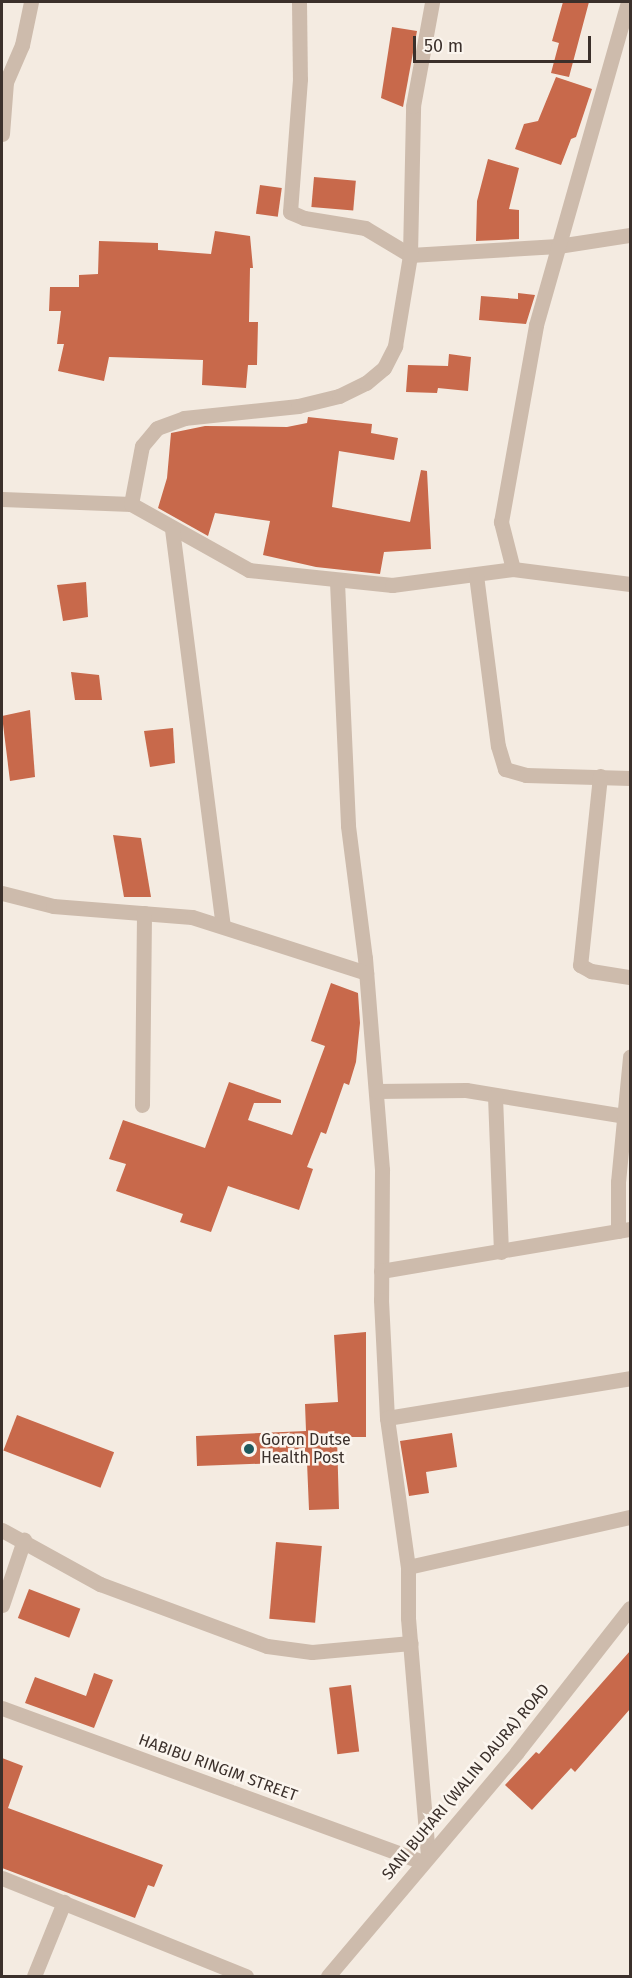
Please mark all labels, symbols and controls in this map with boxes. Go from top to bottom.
scale bar [416,24,594,62]
text: 50 m [424,35,463,57]
place label: Goron Dutse Health Post [261,1430,351,1468]
marker: Goron Dutse Health Post [242,1442,256,1456]
street label: SANI BUHARI (WALIN DAURA) ROAD [378,1680,554,1884]
street label: HABIBU RINGIM STREET [136,1730,300,1806]

